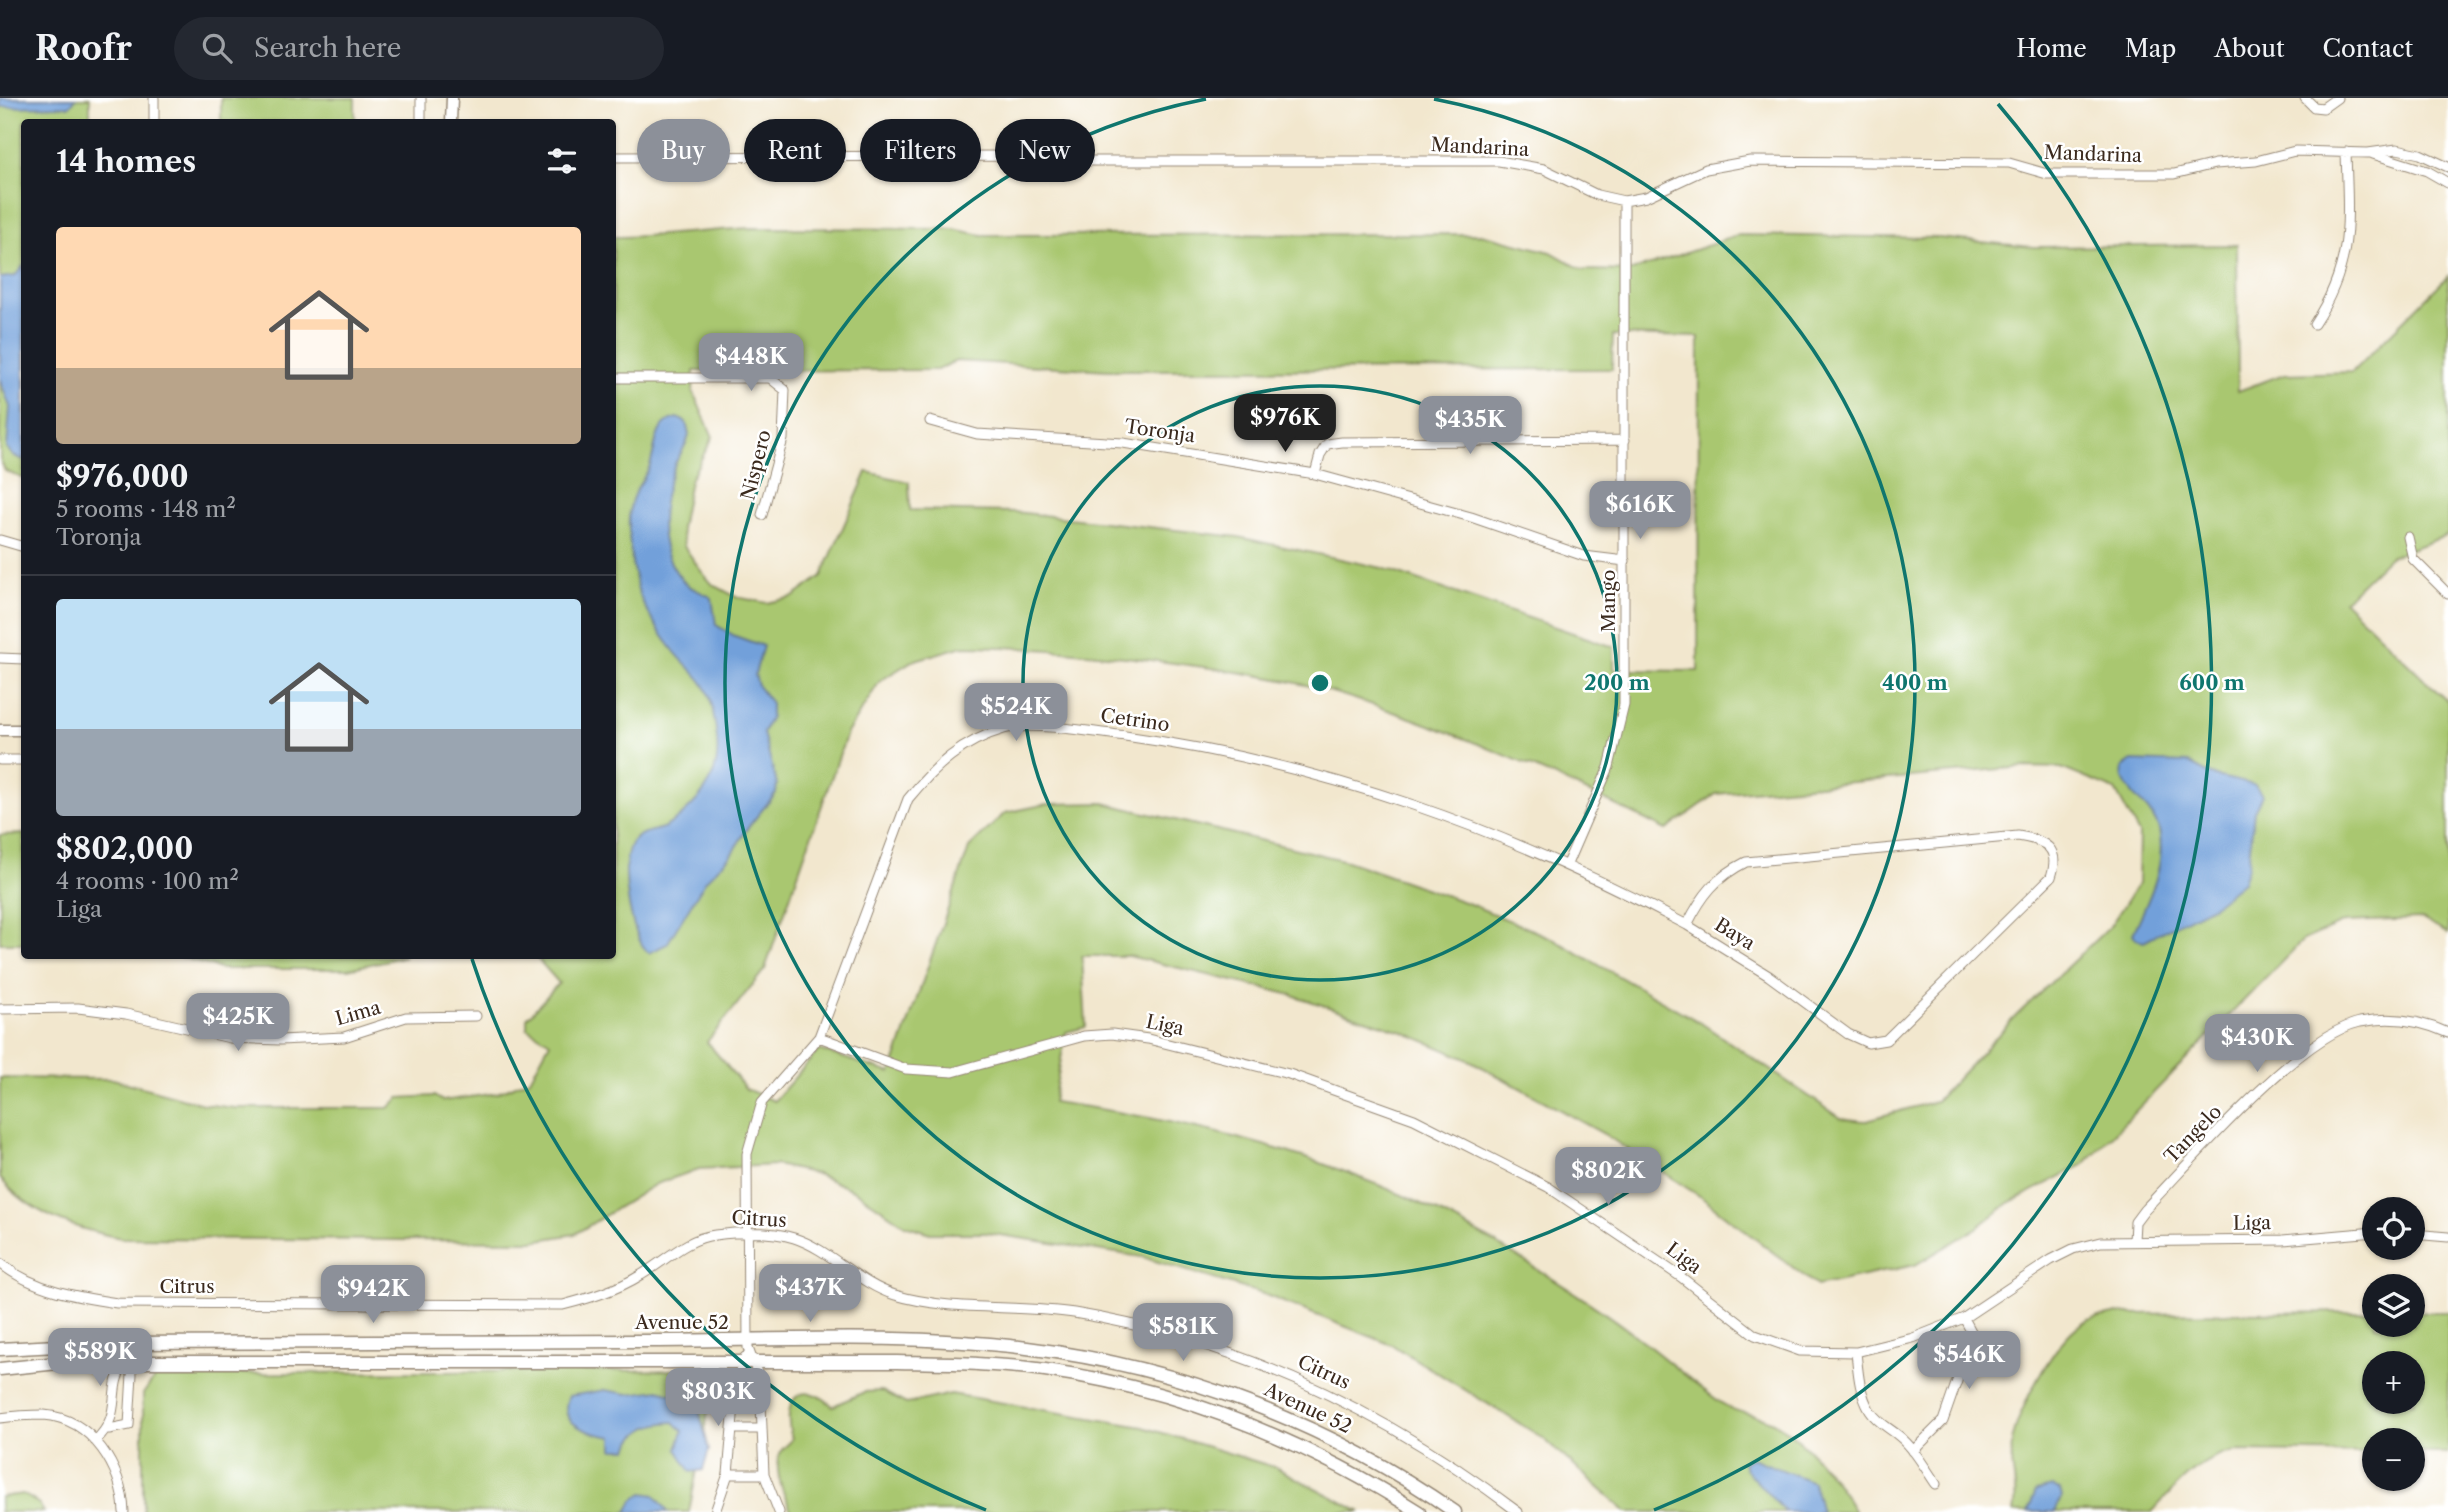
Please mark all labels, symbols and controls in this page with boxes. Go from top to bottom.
search box [174,17,664,80]
text: Roofr [35,28,132,69]
icon: search [198,29,236,67]
text: Search here [254,32,401,64]
text: Home [2016,34,2087,63]
text: Map [2125,34,2176,63]
text: About [2214,34,2285,63]
text: Contact [2323,34,2413,63]
chip: Buy [637,119,730,182]
chip: Rent [744,119,846,182]
chip: Filters [860,119,981,182]
chip: New [995,119,1095,182]
street label: Mandarina [1430,133,1530,161]
street label: Mandarina [2044,141,2142,167]
icon: filters [543,142,581,180]
text: 14 homes [56,143,196,180]
icon: home [256,272,382,398]
pin: $448K [702,334,800,393]
text: $448K [715,342,787,370]
pin: $976K [1236,394,1334,454]
pin: $435K [1421,396,1519,456]
text: $976K [1250,403,1320,431]
text: $435K [1435,405,1505,433]
street label: Toronja [1123,415,1197,447]
street label: Nispero [736,428,776,502]
text: $976,000 [56,458,189,495]
pin: $616K [1591,482,1689,541]
text: $616K [1605,490,1675,518]
text: 5 rooms · 148 m² [56,495,236,523]
text: Toronja [56,523,142,551]
street label: Mango [1597,570,1620,632]
icon: home [256,644,382,770]
text: 200 m [1584,670,1650,695]
text: 400 m [1882,670,1948,695]
text: 600 m [2179,670,2245,695]
centre of rings [1308,671,1332,695]
pin: $524K [967,684,1065,743]
text: $524K [980,692,1052,720]
street label: Cetrino [1099,704,1171,736]
text: $802,000 [56,830,193,867]
text: 4 rooms · 100 m² [56,867,239,895]
text: Liga [56,895,102,923]
street label: Baya [1711,913,1759,955]
pin: $425K [189,993,287,1053]
street label: Lima [333,996,383,1030]
text: $425K [202,1002,274,1030]
street label: Liga [1144,1010,1186,1040]
pin: $430K [2208,1014,2306,1074]
text: $430K [2221,1023,2293,1051]
street label: Tangelo [2160,1100,2226,1168]
pin: $802K [1559,1148,1657,1207]
text: $802K [1571,1156,1645,1184]
map controls [2362,1197,2425,1491]
button: locate [2362,1197,2425,1260]
street label: Citrus [731,1206,787,1232]
street label: Liga [2233,1211,2271,1235]
street label: Liga [1662,1237,1706,1279]
pin: $437K [761,1264,859,1324]
pin: $942K [324,1266,422,1325]
text: $437K [775,1273,845,1301]
text: $942K [337,1274,409,1302]
button: layers [2362,1274,2425,1337]
street label: Citrus [159,1275,215,1298]
pin: $581K [1134,1304,1232,1363]
street label: Avenue 52 [634,1311,729,1334]
text: $581K [1149,1312,1217,1340]
pin: $589K [51,1328,149,1388]
pin: $546K [1920,1332,2018,1391]
text: $589K [64,1337,136,1365]
text: $546K [1933,1340,2005,1368]
street label: Citrus [1294,1350,1354,1394]
button: + [2362,1351,2425,1414]
pin: $803K [669,1368,767,1428]
text: $803K [681,1377,755,1405]
street label: Avenue 52 [1260,1377,1355,1438]
button: − [2362,1428,2425,1491]

